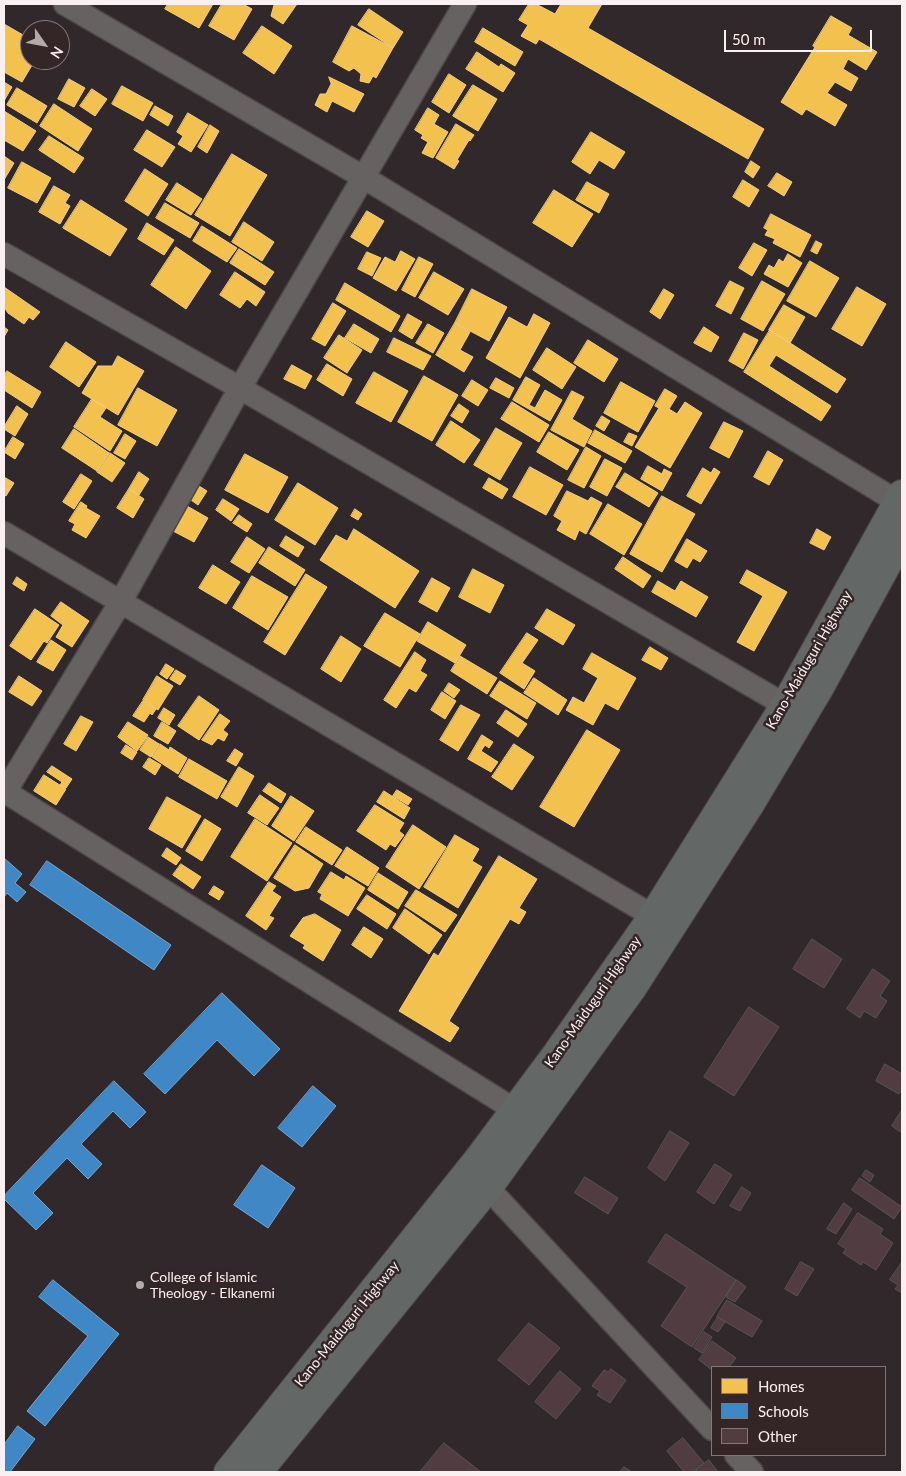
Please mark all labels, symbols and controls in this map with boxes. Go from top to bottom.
north arrow [20,20,70,70]
scale bar [726,20,874,52]
text: 50 m [732,30,766,48]
text: N [47,44,67,62]
street label: Kano-Maiduguri Highway [762,588,856,732]
street label: Kano-Maiduguri Highway [541,933,645,1071]
street label: Kano-Maiduguri Highway [291,1258,403,1390]
place label: College of Islamic Theology - Elkanemi [150,1269,275,1302]
marker: College of Islamic Theology - Elkanemi [134,1279,146,1291]
legend [711,1366,886,1456]
text: Homes [758,1377,804,1395]
text: Schools [758,1402,809,1420]
text: Other [758,1427,797,1445]

